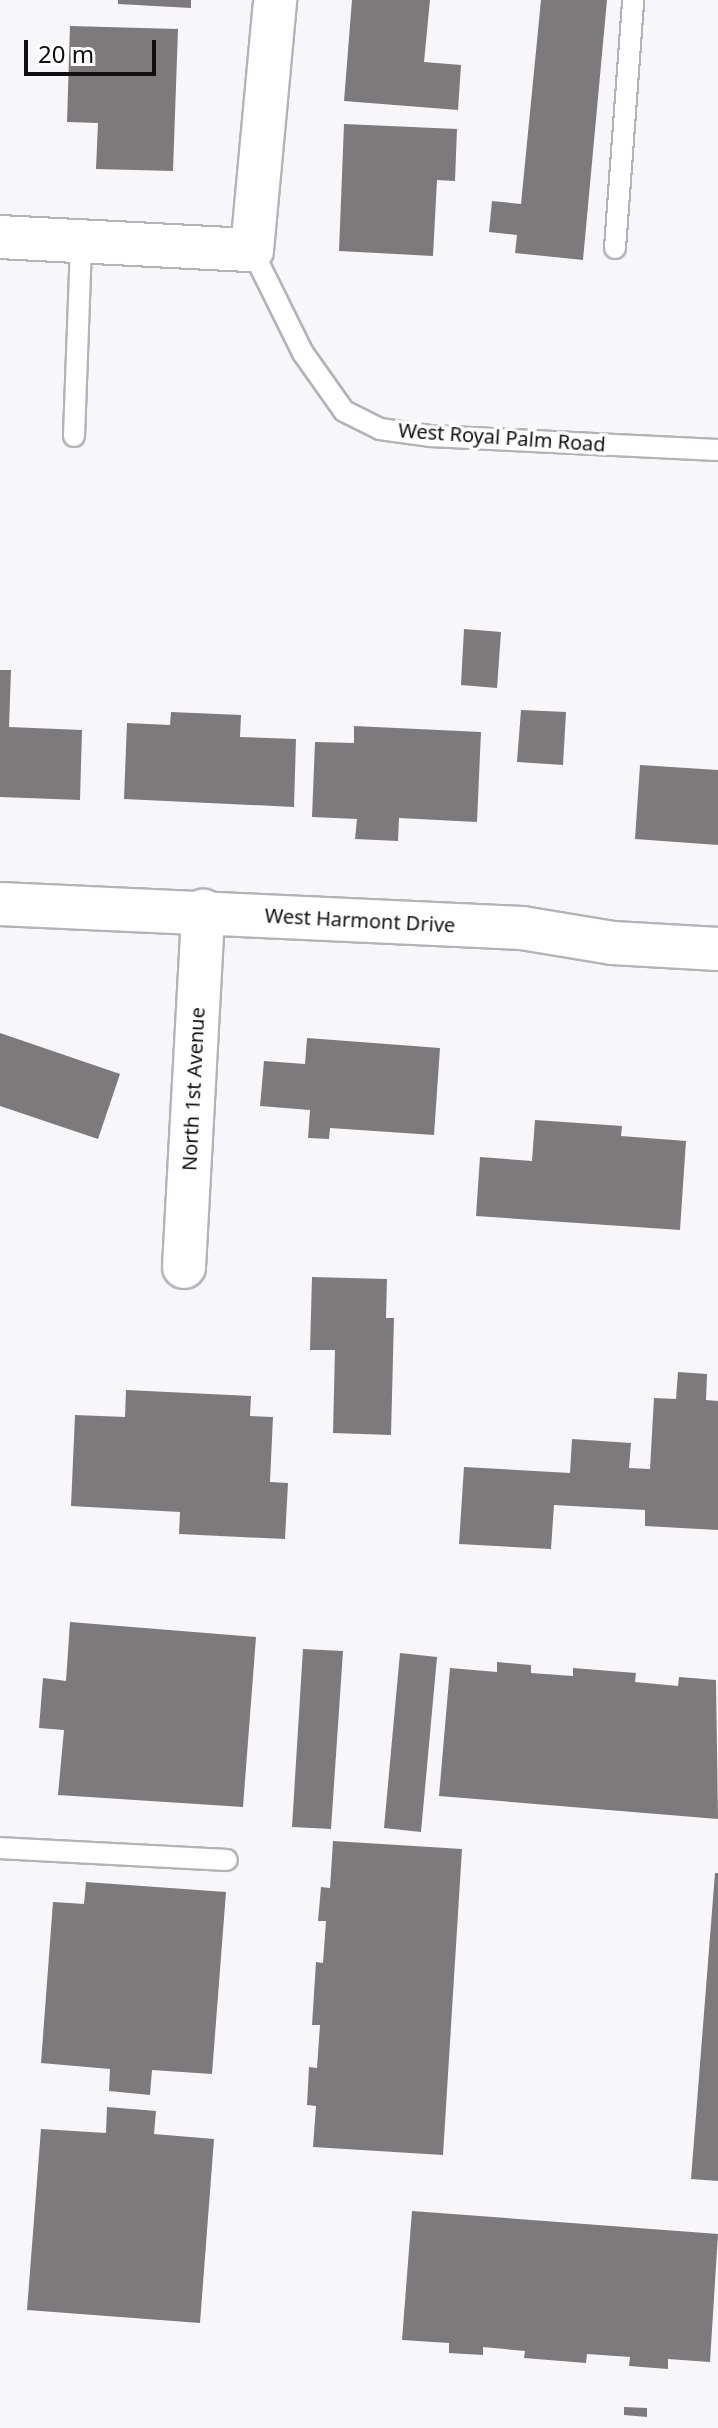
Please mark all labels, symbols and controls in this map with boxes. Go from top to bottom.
scale bar [28,24,160,74]
text: 20 m [38,37,94,70]
street label: West Royal Palm Road [397,418,607,456]
street label: West Harmont Drive [264,903,456,937]
street label: North 1st Avenue [177,1006,209,1172]

